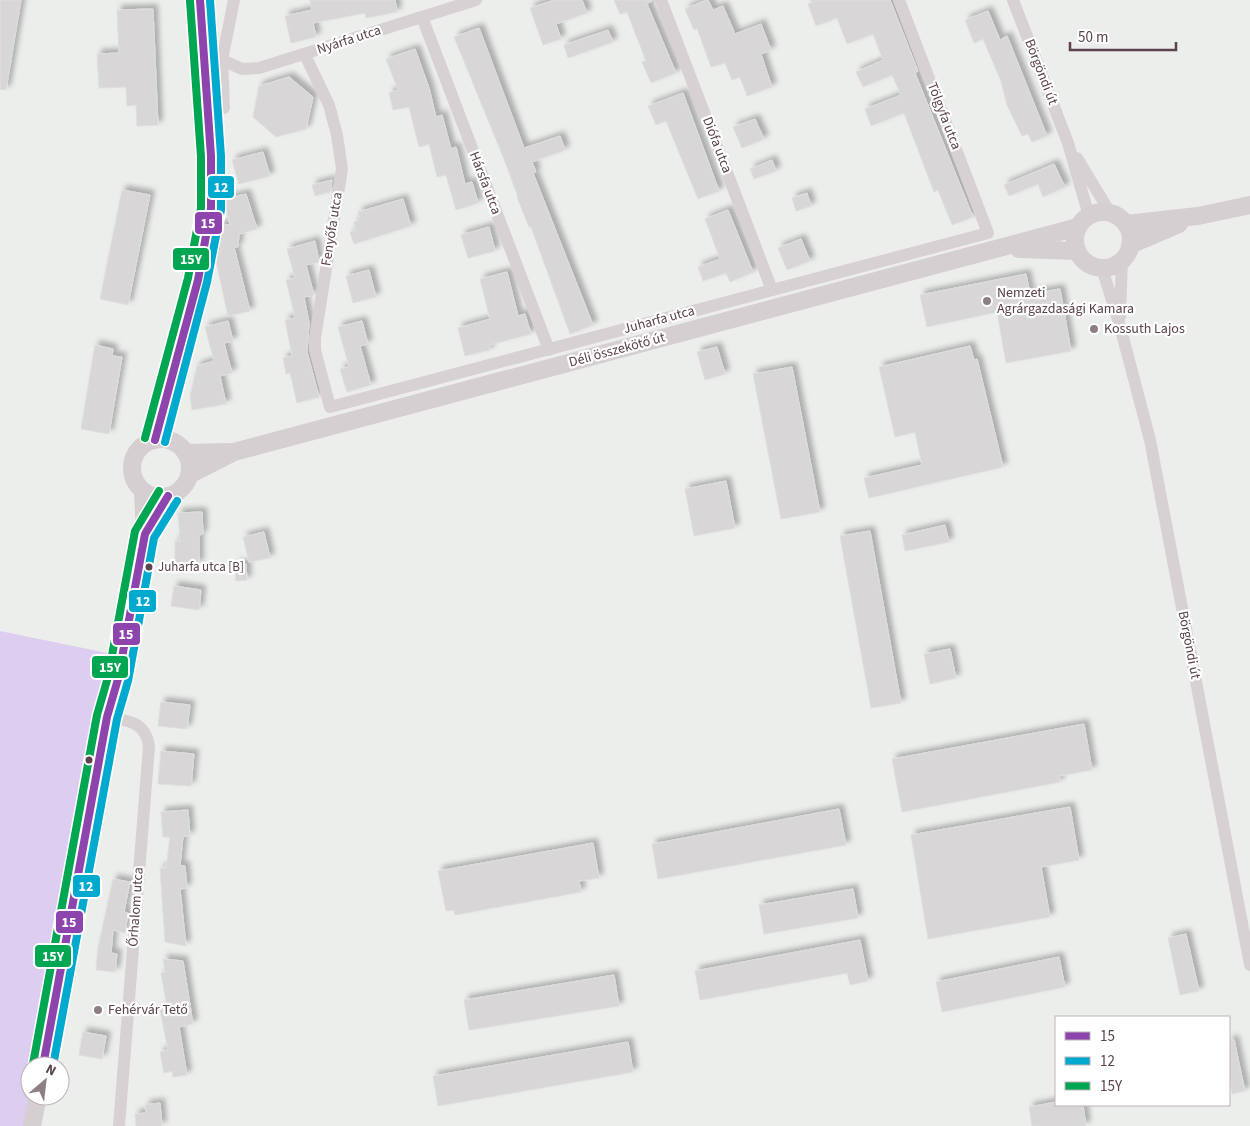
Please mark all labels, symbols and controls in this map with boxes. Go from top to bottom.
street label: Nyárfa utca [314,20,384,60]
scale bar [1070,20,1176,52]
text: 50 m [1078,27,1108,48]
street label: Börgöndi út [1019,36,1063,108]
street label: Tölgyfa utca [922,79,966,153]
street label: Diófa utca [697,114,737,176]
street label: Hársfa utca [464,149,506,217]
line badge: 12 [207,175,235,199]
text: 12 [214,178,228,198]
street label: Fenyőfa utca [316,191,348,267]
line badge: 15 [194,211,223,235]
text: 15 [201,214,215,234]
line badge: 15Y [172,247,210,271]
text: 15Y [180,250,203,270]
place label: Nemzeti Agrárgazdasági Kamara [997,283,1134,319]
marker: Nemzeti Agrárgazdasági Kamara [981,295,993,307]
street label: Juharfa utca [621,301,697,339]
place label: Kossuth Lajos [1104,319,1185,339]
marker: Kossuth Lajos [1088,323,1100,335]
street label: Déli összekötő út [567,327,668,372]
place label: Juharfa utca [B] [158,558,244,576]
marker: Juharfa utca [B] [144,562,154,572]
line badge: 12 [128,589,157,613]
text: 12 [136,592,150,612]
street label: Börgöndi út [1173,609,1205,681]
line badge: 15 [112,622,141,646]
text: 15 [119,625,133,645]
line badge: 15Y [91,655,129,679]
text: 15Y [99,658,122,678]
unlabelled marker [84,755,94,765]
street label: Őrhalom utca [123,866,149,948]
line badge: 12 [72,874,101,898]
text: 12 [79,877,93,897]
line badge: 15 [55,910,84,934]
text: 15 [62,913,76,933]
line badge: 15Y [34,944,72,968]
text: 15Y [42,947,65,967]
place label: Fehérvár Tető [108,1000,188,1020]
marker: Fehérvár Tető [92,1004,104,1016]
legend [1055,1016,1230,1106]
text: 15 [1100,1026,1115,1047]
text: 12 [1100,1051,1115,1072]
north arrow [20,1056,70,1106]
text: N [42,1059,59,1081]
text: 15Y [1100,1076,1123,1097]

